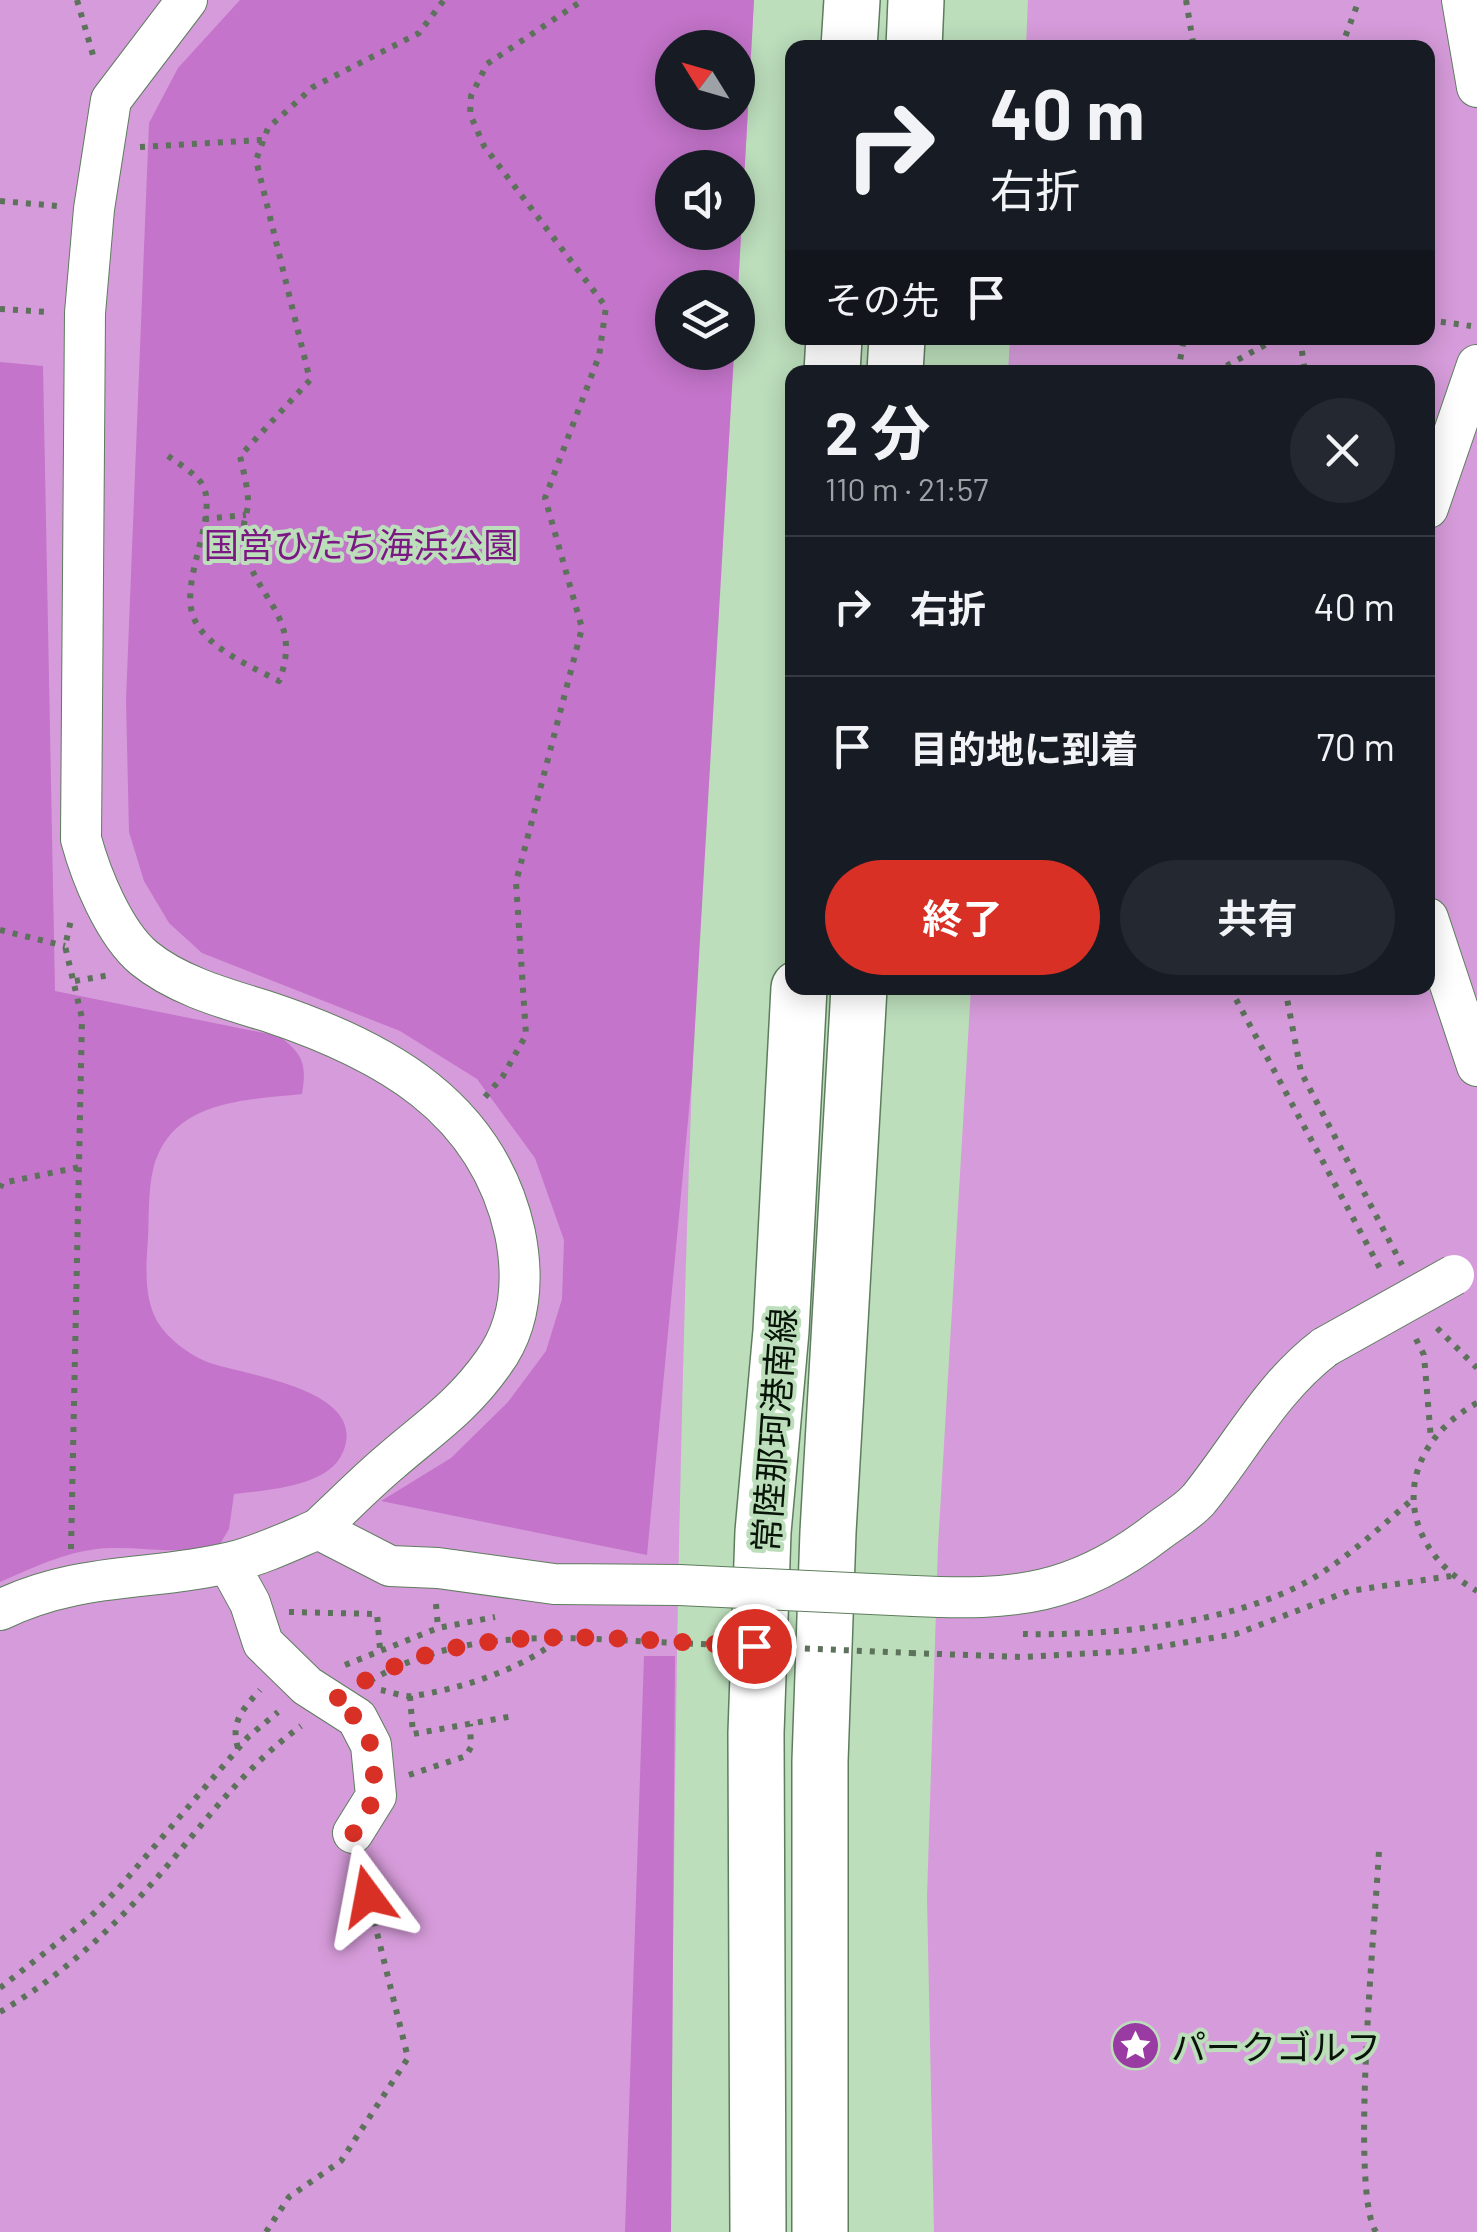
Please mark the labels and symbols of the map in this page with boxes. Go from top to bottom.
north arrow [655,30,755,130]
park label: 国営ひたち海浜公園 [203,523,519,565]
street label: 常陸那珂港南線 [744,1306,802,1554]
pin [712,1604,797,1689]
position arrow [316,1844,420,1948]
place icon: パークゴルフ [1110,2020,1162,2072]
place label: パークゴルフ [1171,2025,1381,2067]

